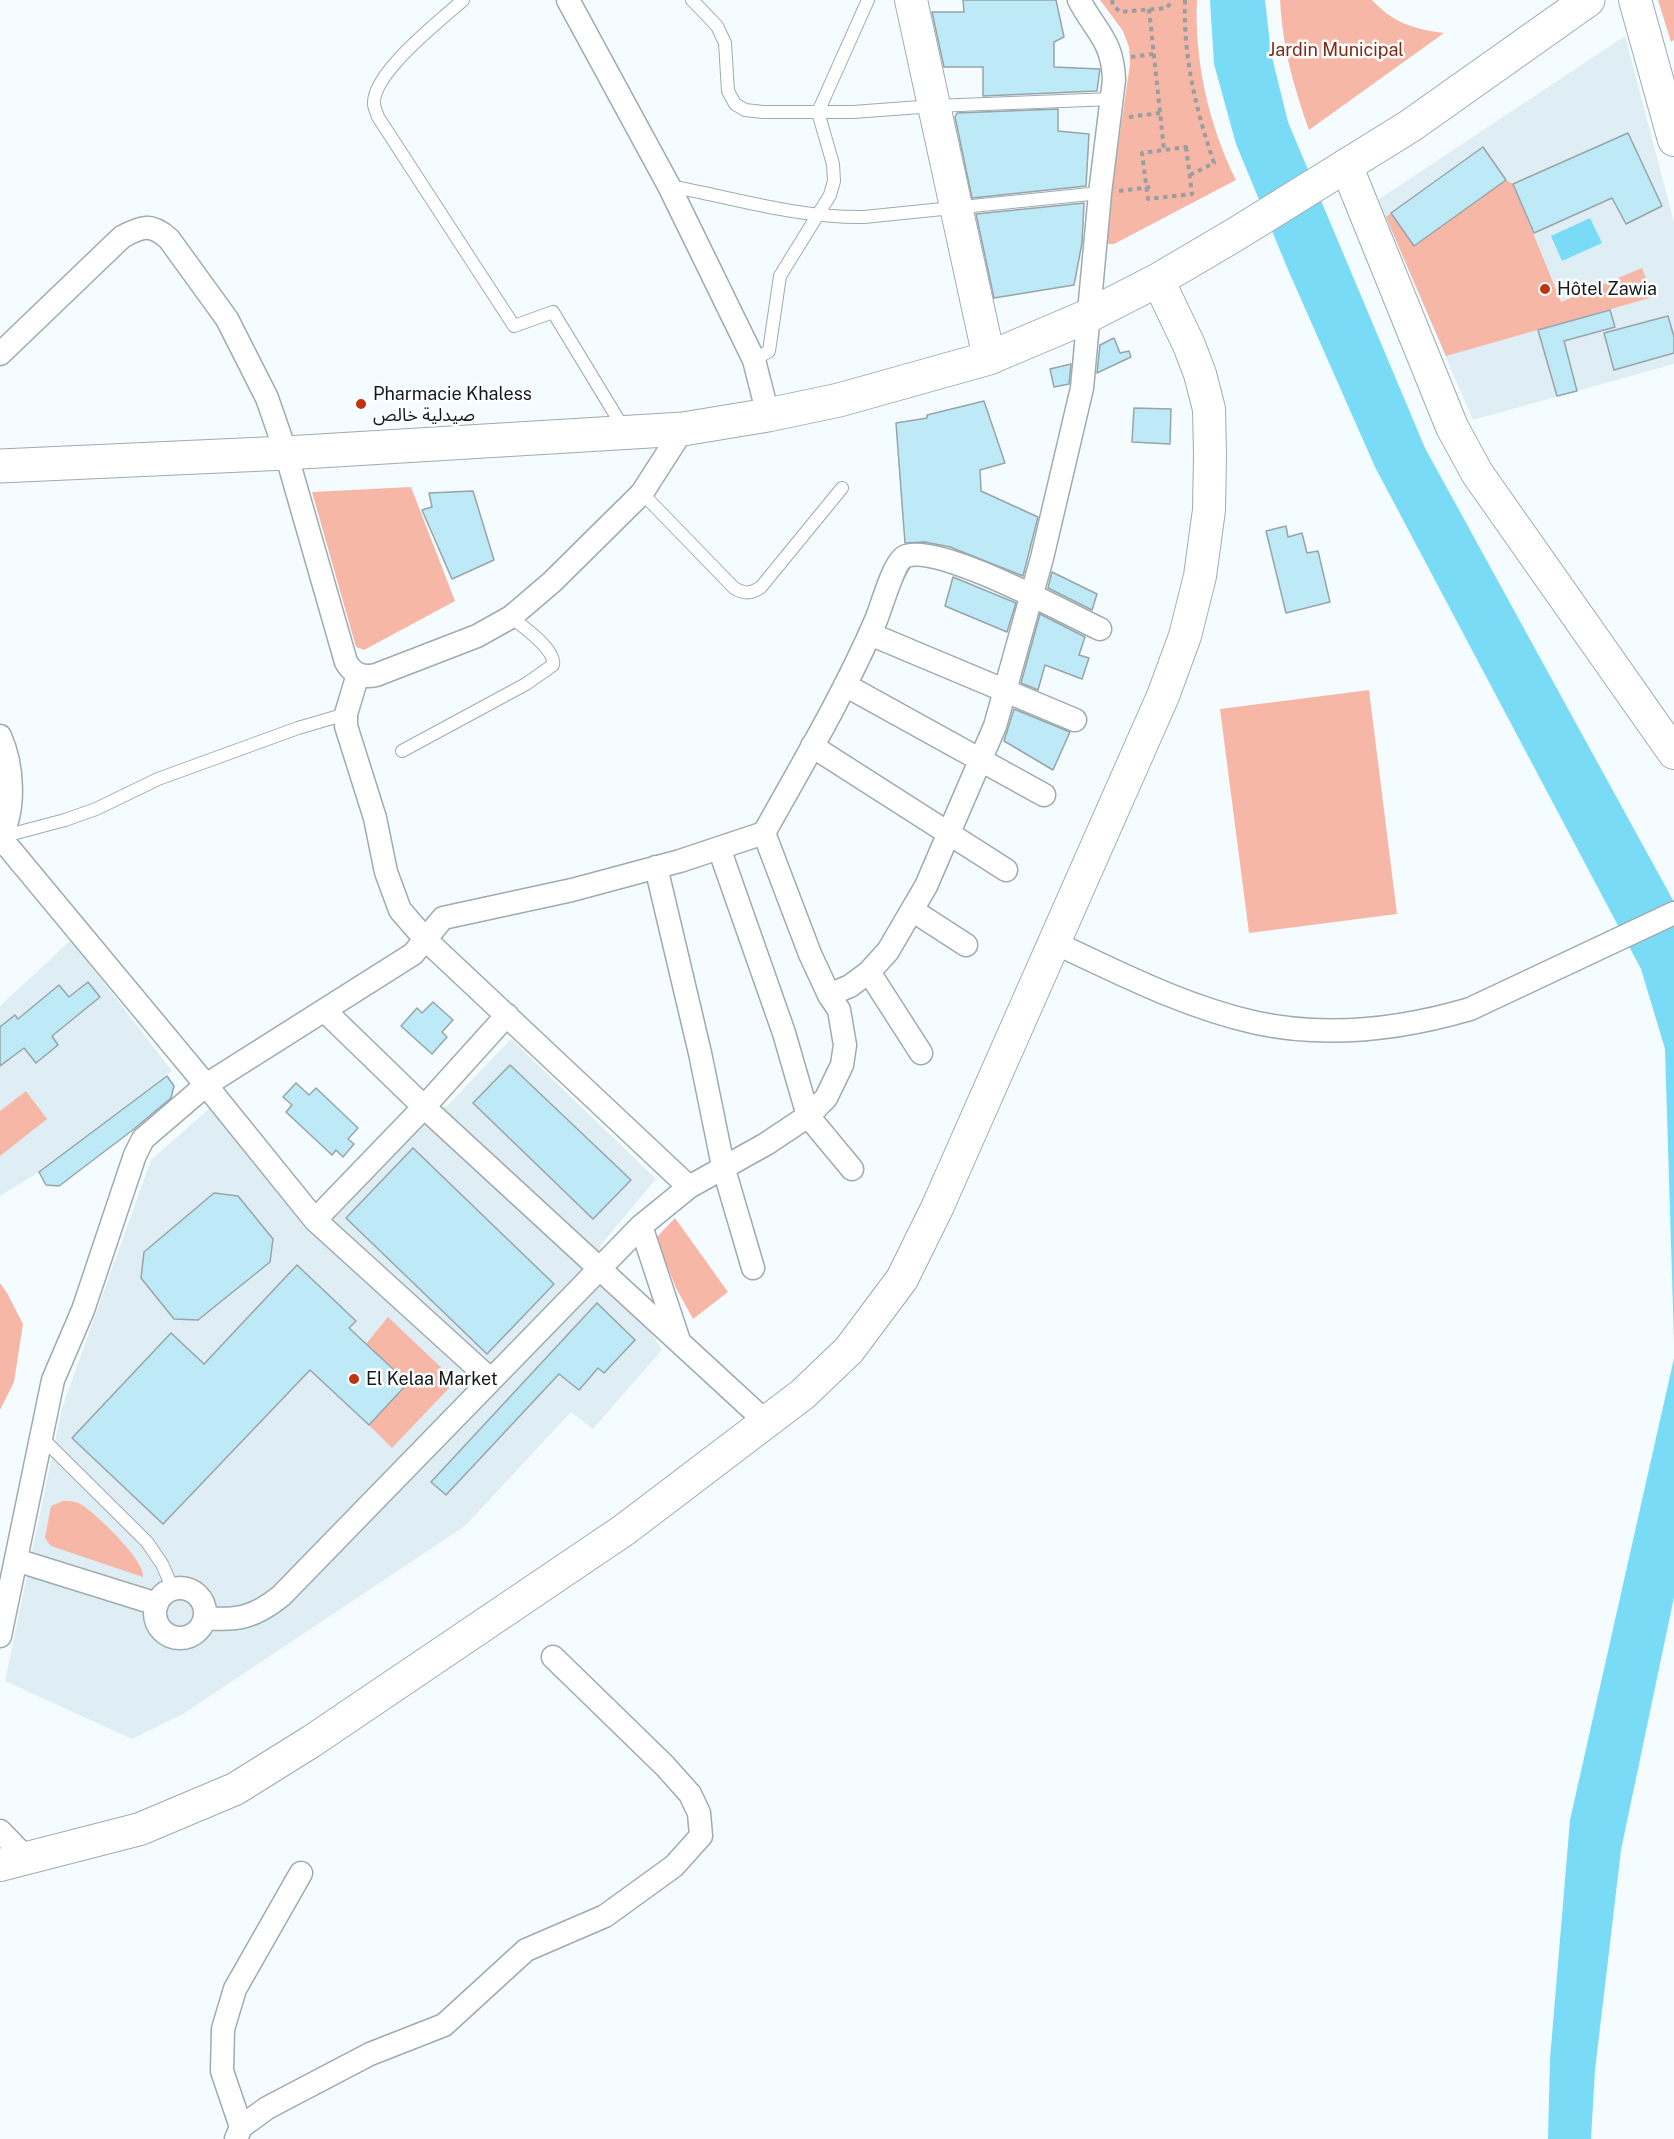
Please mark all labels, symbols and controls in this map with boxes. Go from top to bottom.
park label: Jardin Municipal [1268,39,1404,61]
place label: Hôtel Zawia [1557,278,1657,300]
marker: Hôtel Zawia [1538,282,1552,296]
place label: Pharmacie Khaless صيدلية خالص [373,383,532,426]
marker: Pharmacie Khaless صيدلية خالص [354,397,368,411]
place label: El Kelaa Market [366,1368,498,1390]
marker: El Kelaa Market [347,1372,361,1386]

